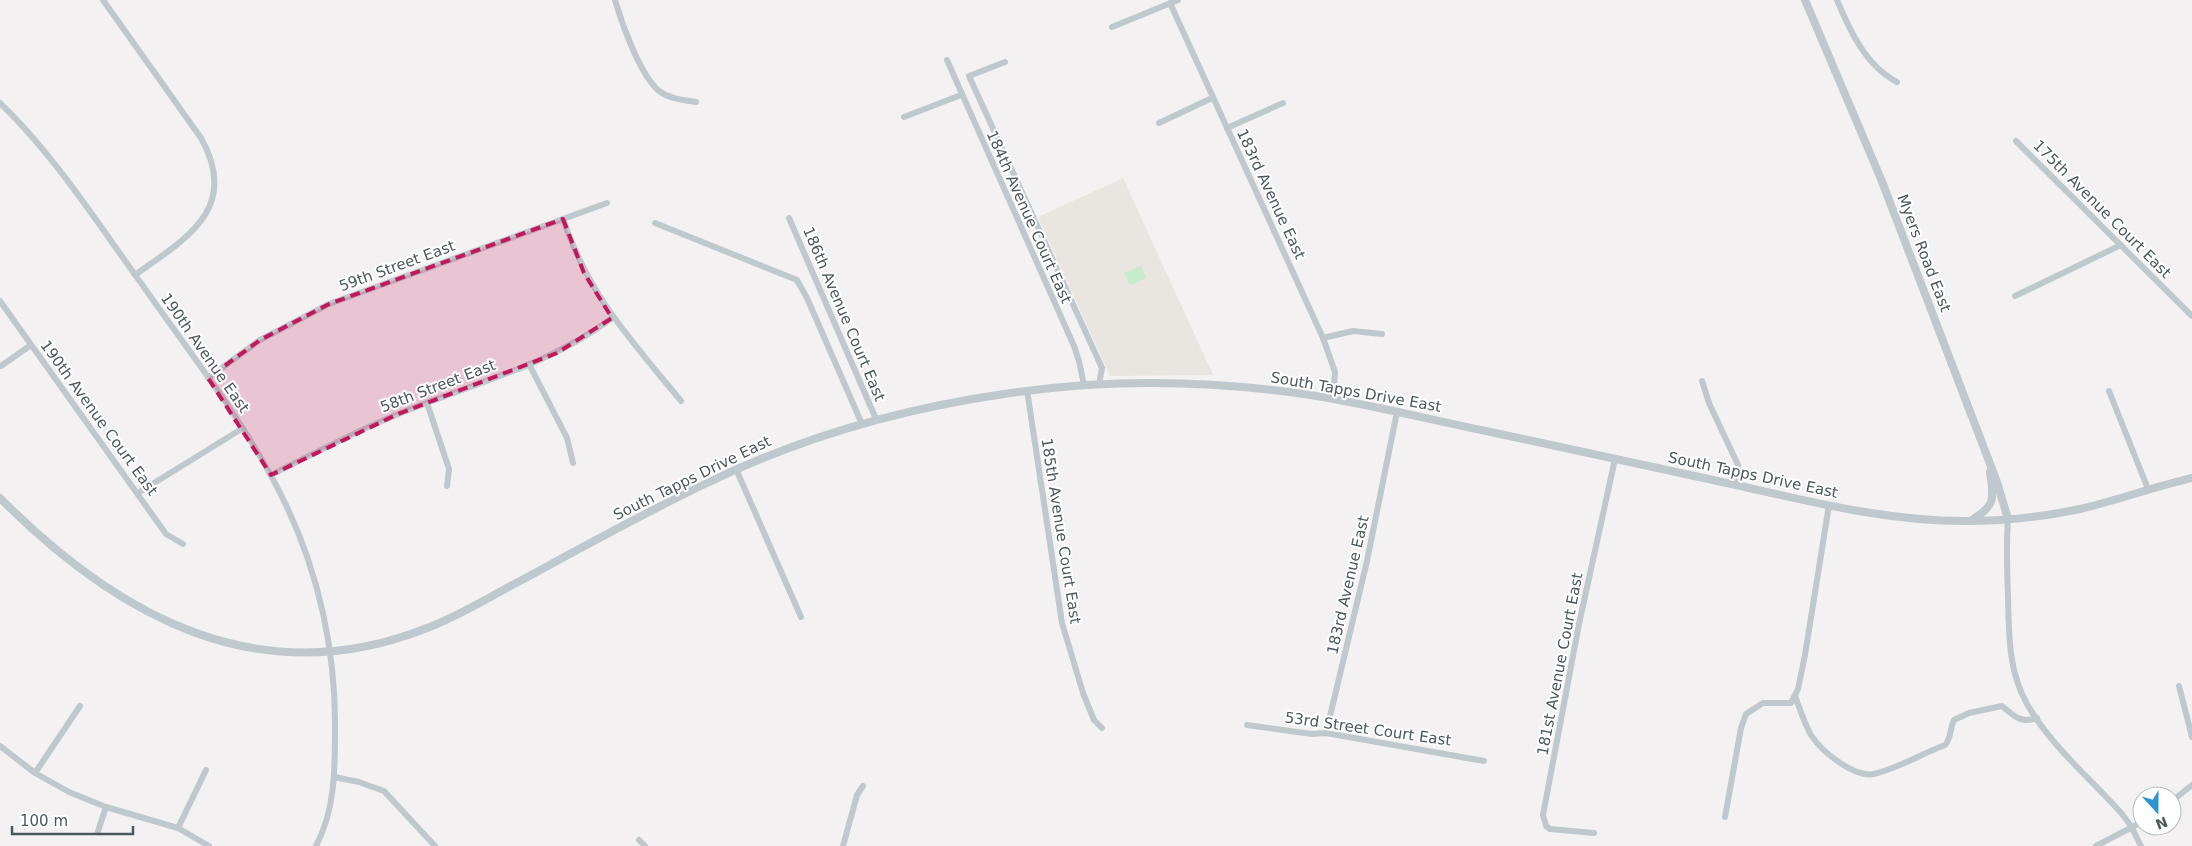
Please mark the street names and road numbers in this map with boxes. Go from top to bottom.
street label: 183rd Avenue East [1233,126,1309,262]
street label: 184th Avenue Court East [983,128,1075,306]
street label: 175th Avenue Court East [2029,136,2175,282]
street label: Myers Road East [1893,192,1955,314]
street label: 186th Avenue Court East [799,224,889,404]
street label: 59th Street East [337,237,457,295]
street label: 190th Avenue East [157,290,253,416]
street label: 190th Avenue Court East [37,337,161,499]
street label: 58th Street East [378,356,498,416]
street label: South Tapps Drive East [1269,368,1443,416]
street label: South Tapps Drive East [610,432,774,524]
street label: 185th Avenue Court East [1037,437,1085,625]
street label: South Tapps Drive East [1667,448,1840,502]
street label: 183rd Avenue East [1323,514,1373,656]
street label: 181st Avenue Court East [1533,571,1587,757]
street label: 53rd Street Court East [1284,708,1453,750]

